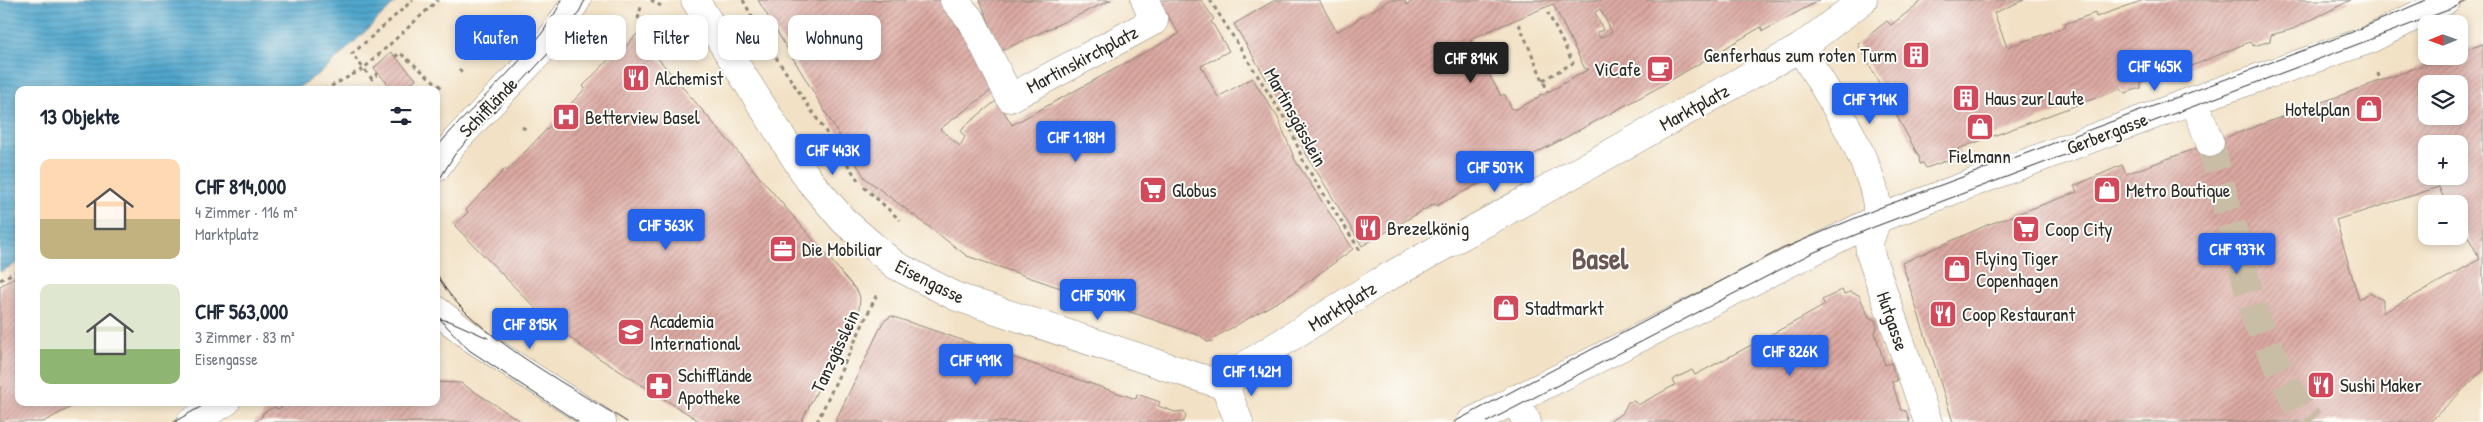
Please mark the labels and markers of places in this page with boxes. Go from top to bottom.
building icon: Genferhaus zum roten Turm [1901,40,1931,70]
pin: CHF 814K [1419,42,1523,84]
place label: Genferhaus zum roten Turm [1704,42,1897,68]
pin: CHF 465K [2103,49,2207,92]
cafe icon: ViCafe [1645,54,1675,84]
place label: ViCafe [1594,56,1641,82]
restaurant icon: Alchemist [621,63,651,93]
place label: Alchemist [655,65,724,91]
pin: CHF 714K [1818,82,1922,125]
building icon: Haus zur Laute [1951,83,1981,113]
place label: Haus zur Laute [1985,85,2085,111]
shop icon: Hotelplan [2354,94,2384,124]
place label: Hotelplan [2285,96,2350,122]
hospital icon: Betterview Basel [551,102,581,132]
place label: Betterview Basel [585,104,701,130]
shop icon: Fielmann [1965,112,1995,142]
pin: CHF 1.18M [1019,120,1133,163]
pin: CHF 443K [781,134,885,176]
place label: Fielmann [1948,143,2011,169]
pin: CHF 507K [1443,150,1547,193]
supermarket icon: Globus [1138,175,1168,205]
shop icon: Metro Boutique [2092,175,2122,205]
place label: Globus [1172,177,1217,203]
place label: Metro Boutique [2126,177,2231,203]
pin: CHF 563K [614,208,718,251]
restaurant icon: Brezelkönig [1353,213,1383,243]
supermarket icon: Coop City [2011,214,2041,244]
place label: Brezelkönig [1387,215,1469,241]
place label: Coop City [2045,216,2112,242]
pin: CHF 937K [2185,232,2289,275]
office icon: Die Mobiliar [768,234,798,264]
place label: Die Mobiliar [802,236,883,262]
place label: Flying Tiger Copenhagen [1975,245,2059,293]
shop icon: Flying Tiger Copenhagen [1942,254,1972,284]
pin: CHF 509K [1046,278,1150,321]
shop icon: Stadtmarkt [1491,293,1521,323]
place label: Stadtmarkt [1525,295,1604,321]
restaurant icon: Coop Restaurant [1928,299,1958,329]
place label: Coop Restaurant [1962,301,2076,327]
pin: CHF 815K [478,308,582,350]
place label: Academia International [650,308,741,356]
school or university icon: Academia International [616,317,646,347]
pin: CHF 826K [1738,334,1842,377]
pin: CHF 491K [924,344,1028,386]
pin: CHF 1.42M [1195,354,1309,397]
place label: Schifflände Apotheke [678,362,753,410]
restaurant icon: Sushi Maker [2306,370,2336,400]
pharmacy icon: Schifflände Apotheke [644,371,674,401]
place label: Sushi Maker [2340,372,2422,398]

